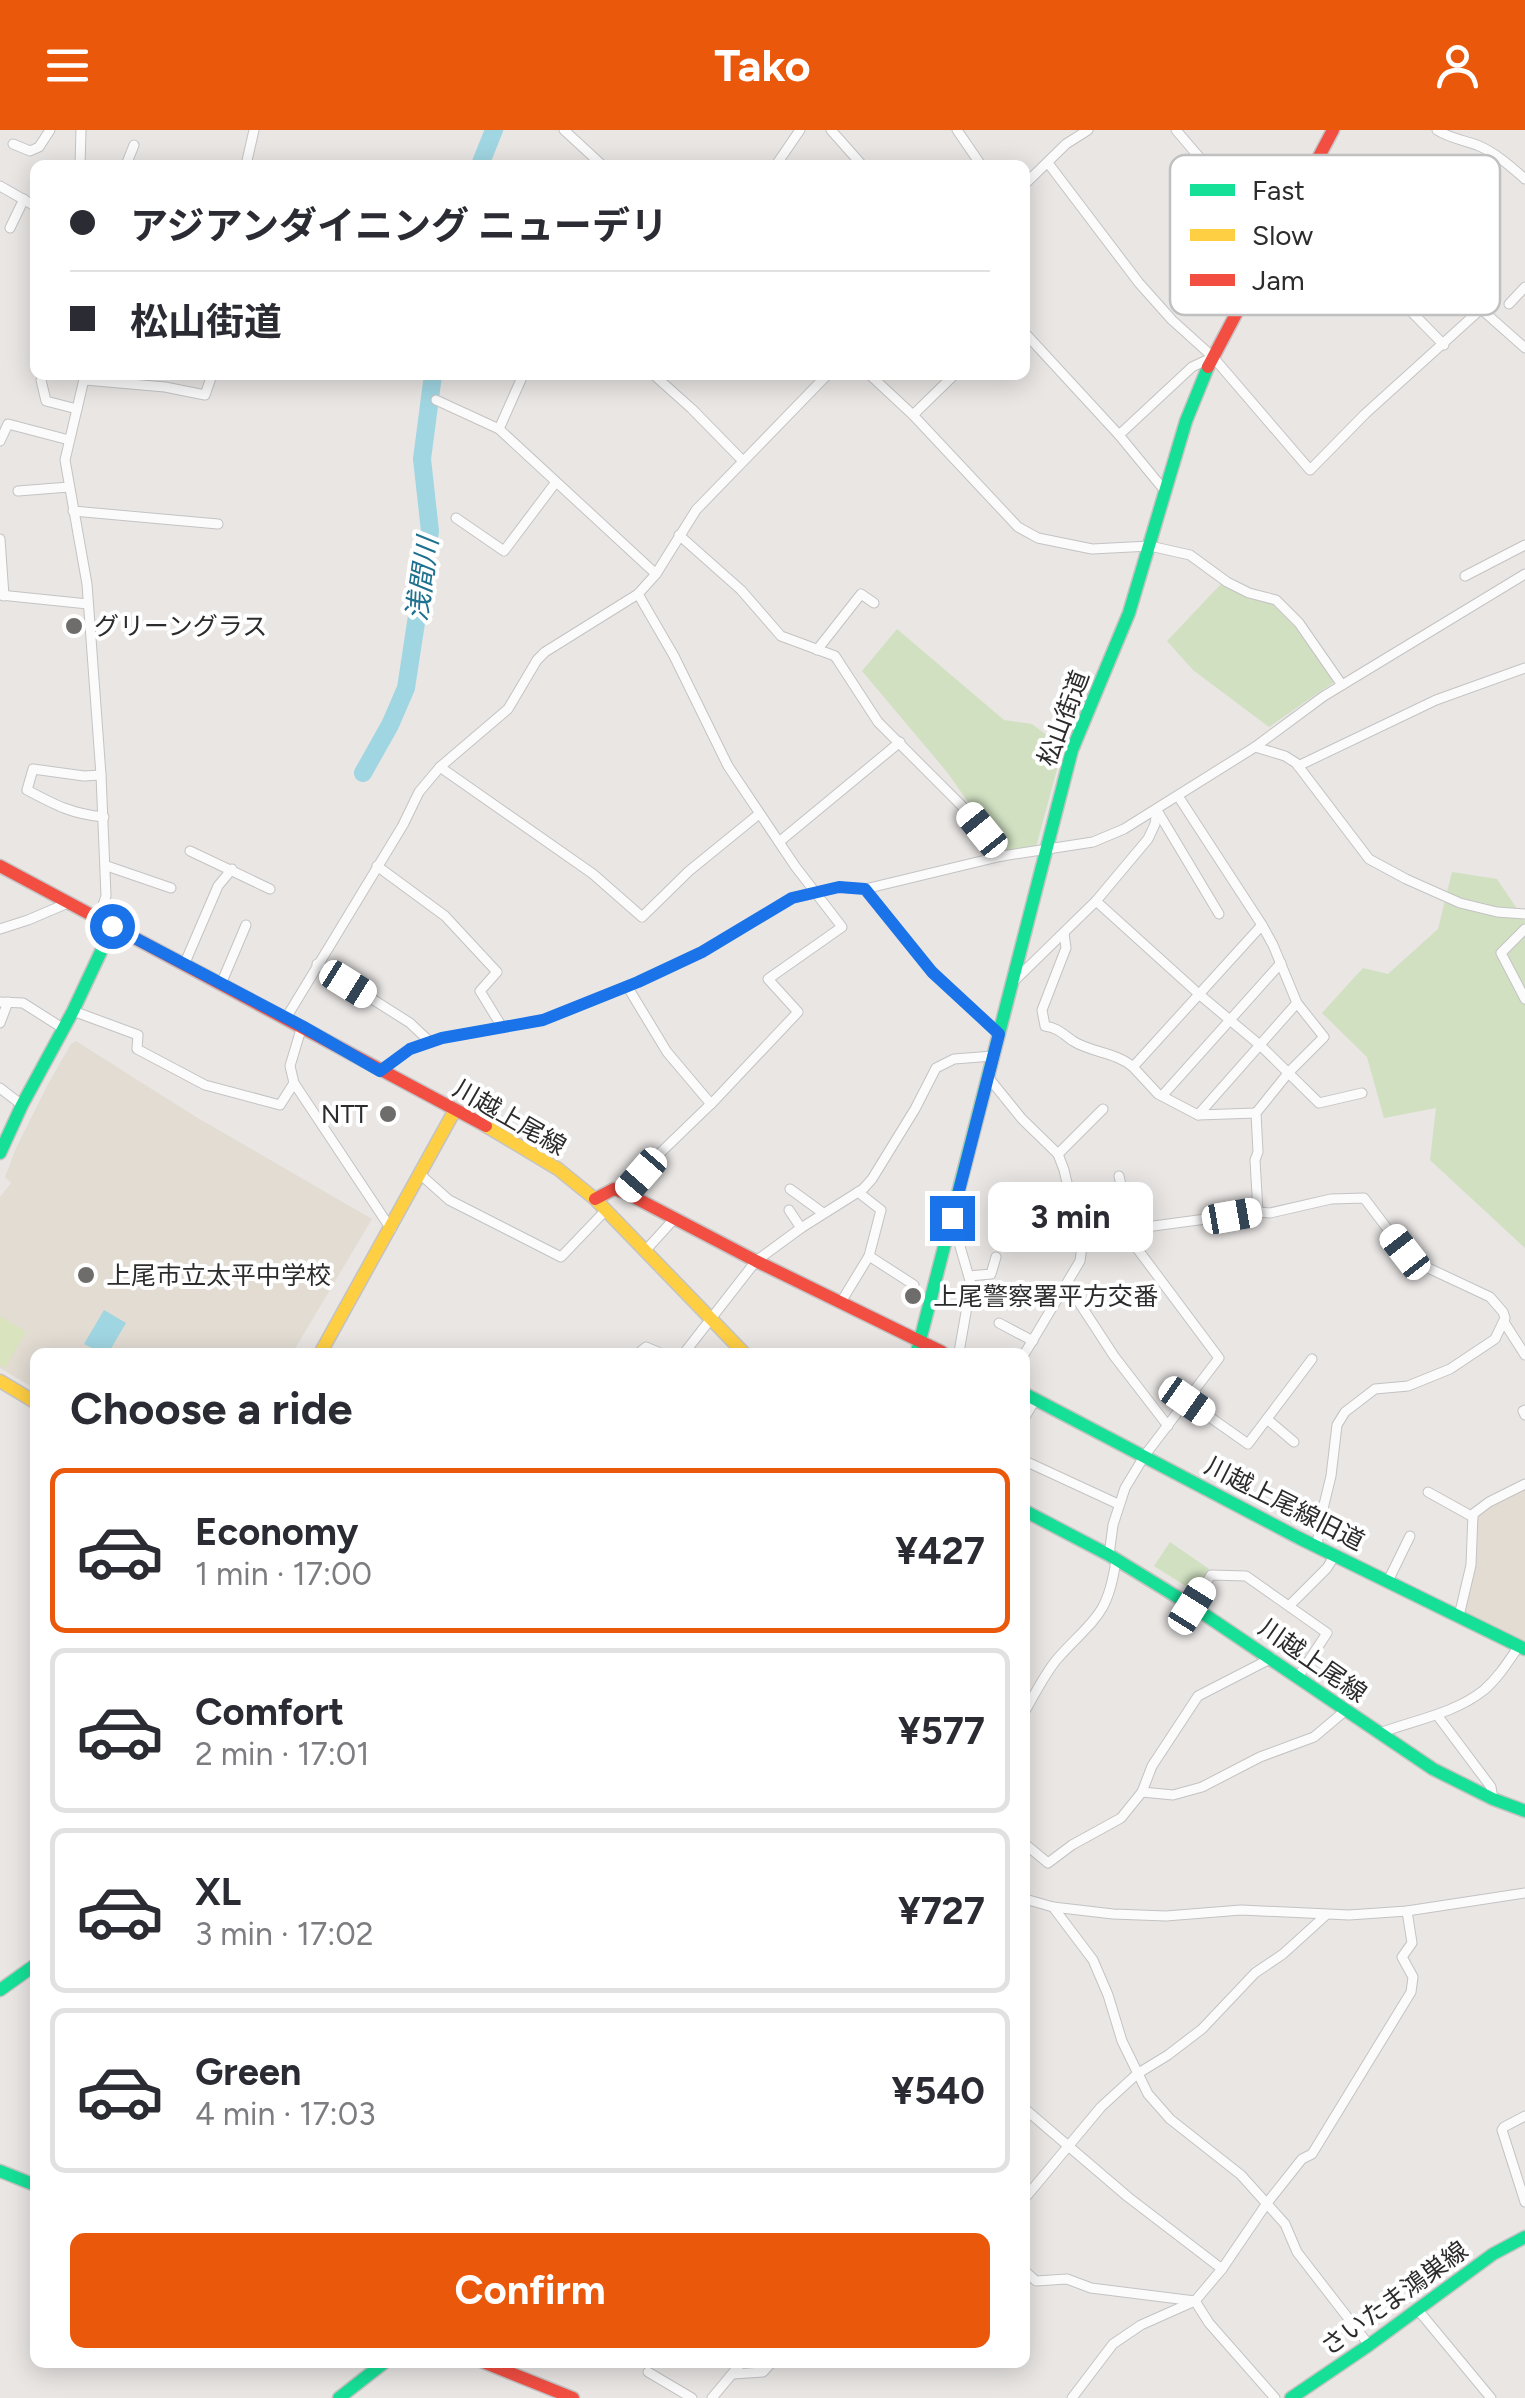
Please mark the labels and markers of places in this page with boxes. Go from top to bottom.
place label: グリーングラス [94,611,267,641]
marker: グリーングラス [63,615,85,637]
place label: NTT [321,1099,368,1129]
marker: NTT [377,1103,399,1125]
place label: 上尾市立太平中学校 [106,1260,331,1290]
marker: 上尾市立太平中学校 [75,1264,97,1286]
place label: 上尾警察署平方交番 [933,1281,1158,1311]
marker: 上尾警察署平方交番 [902,1285,924,1307]

